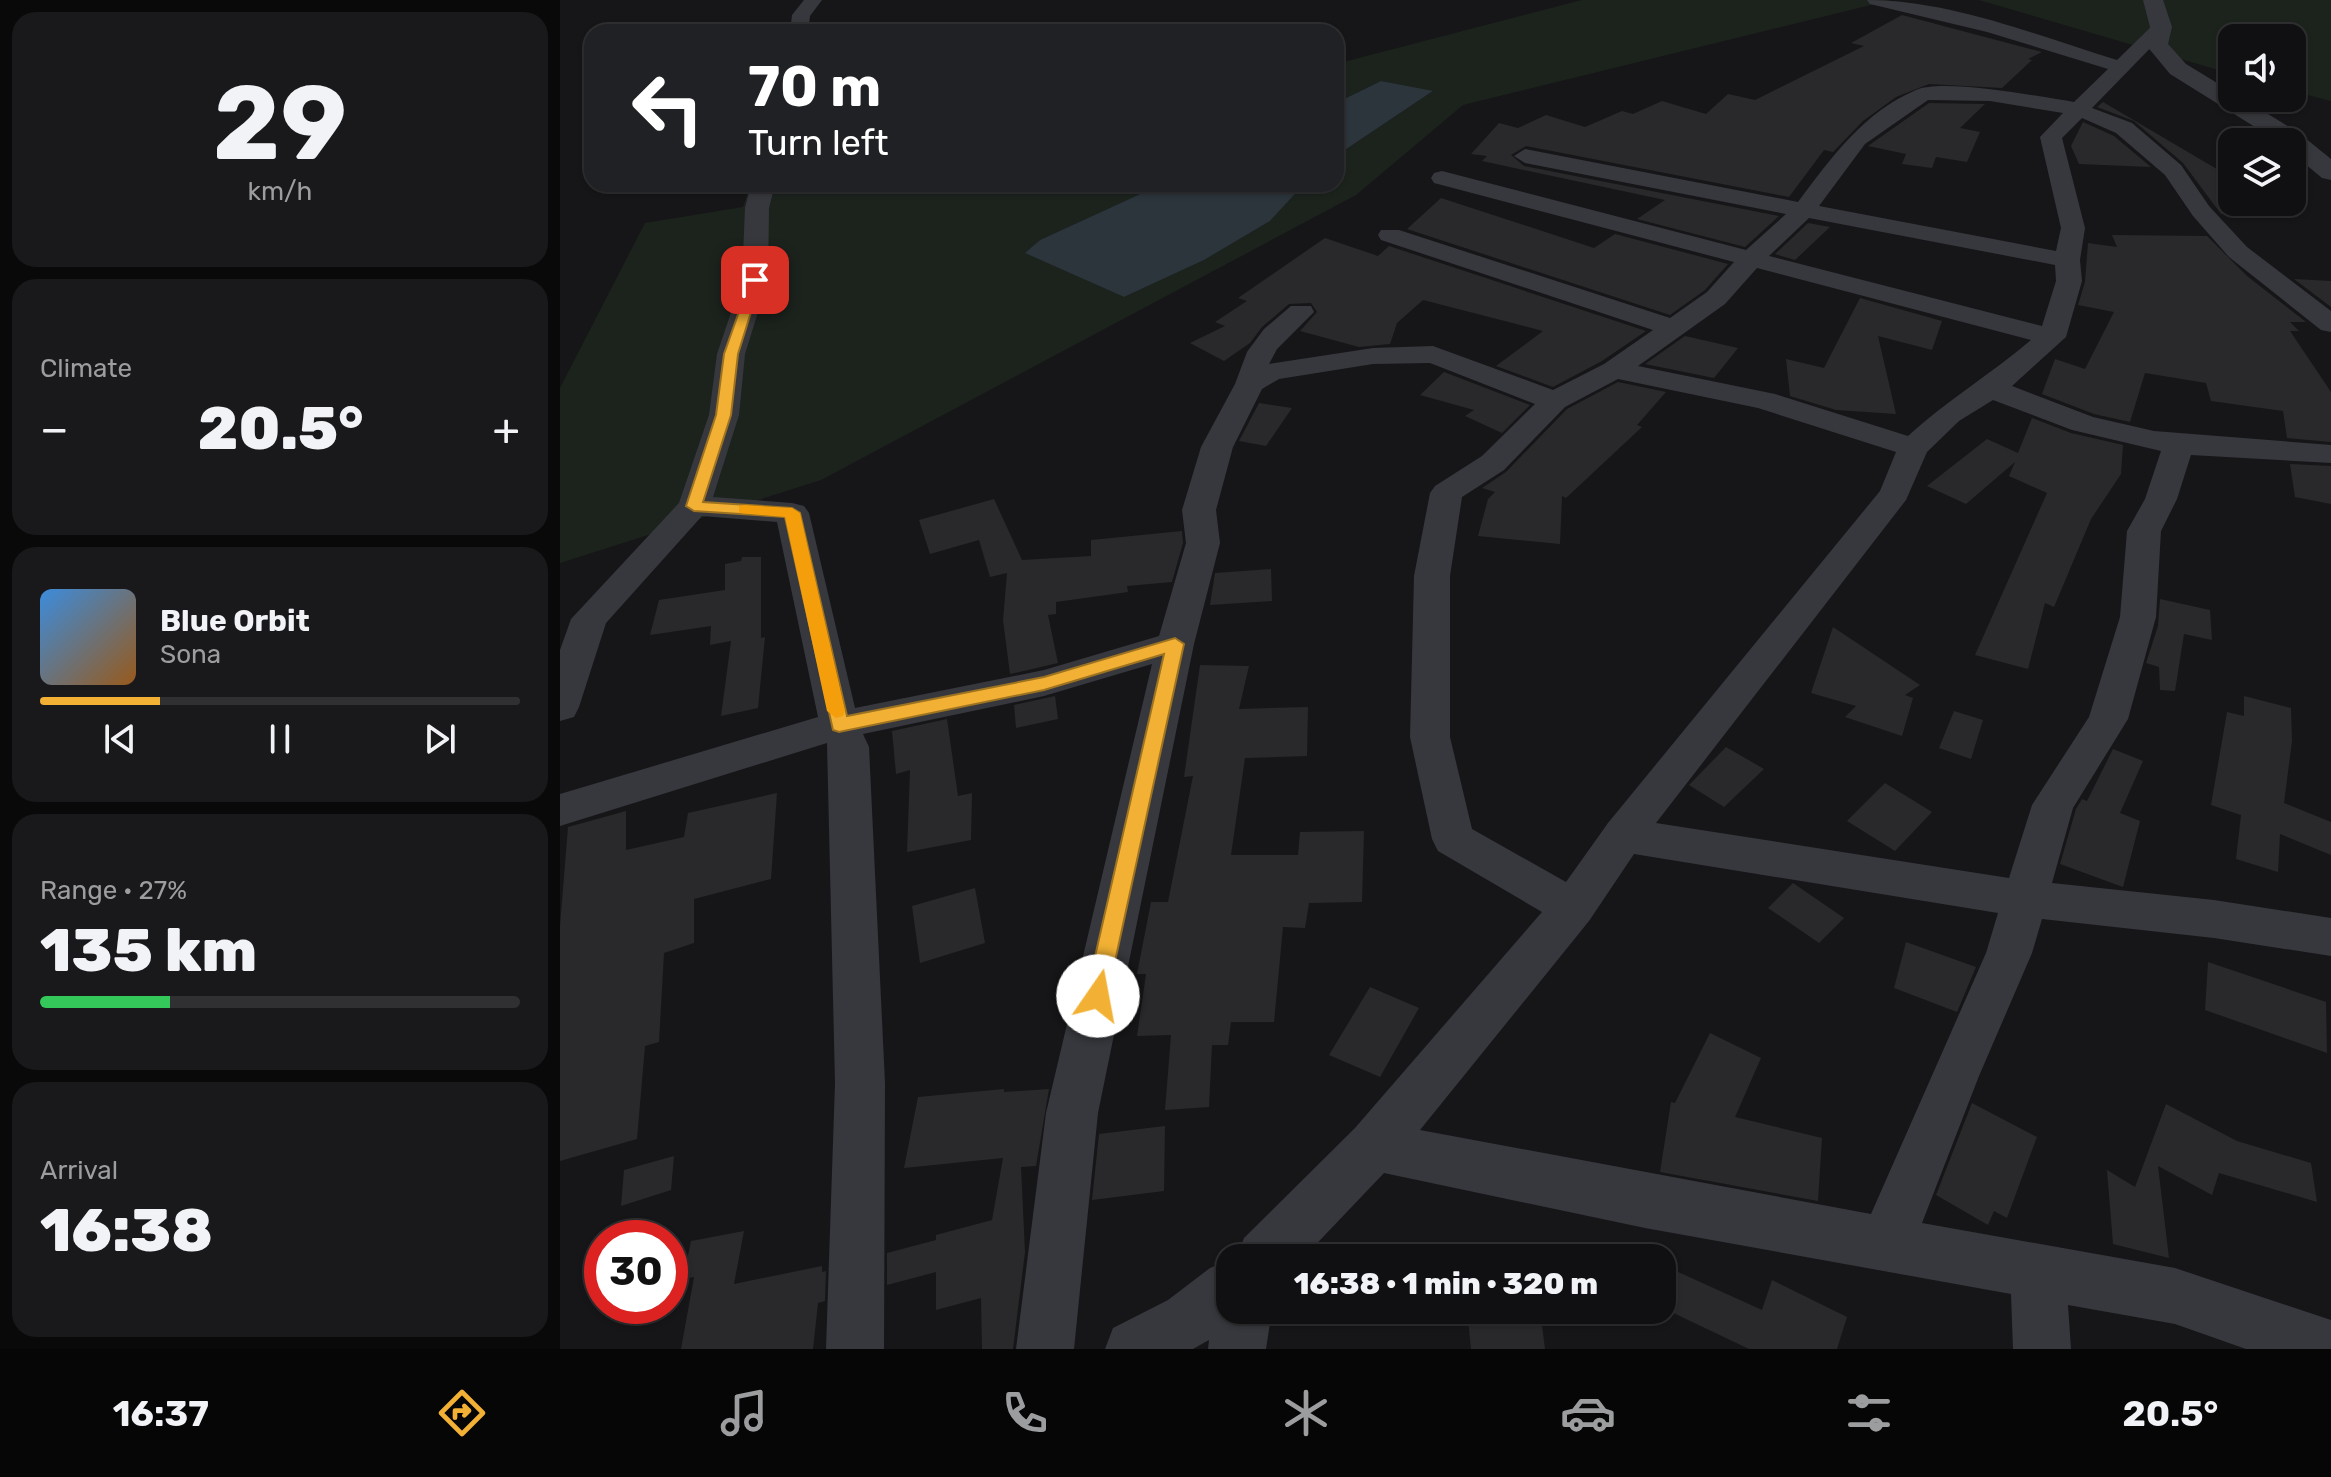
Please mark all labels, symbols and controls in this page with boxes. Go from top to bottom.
map controls [2218,24,2306,216]
button: sound [2218,24,2306,112]
text: 70 m [748,54,881,120]
icon: left [616,56,720,160]
text: 29 [213,62,347,185]
text: Turn left [748,121,889,164]
button: layers [2218,128,2306,216]
text: km/h [248,176,312,207]
pin [721,246,789,314]
icon: arrive [733,258,777,302]
text: Climate [40,353,132,384]
text: 20.5° [198,393,363,464]
text: − [40,403,69,455]
text: + [493,403,520,455]
text: Blue Orbit [160,603,310,639]
text: Sona [160,639,221,670]
icon: previous [98,717,142,761]
icon: pause [258,717,302,761]
icon: next [418,717,462,761]
text: Range · 27% [40,875,187,906]
text: 135 km [40,915,257,986]
position arrow [1056,954,1140,1038]
text: Arrival [40,1155,118,1186]
text: 16:38 [40,1195,213,1266]
speed limit sign: 30 [584,1220,688,1324]
text: 16:38 · 1 min · 320 m [1294,1266,1598,1302]
icon: directions [434,1385,490,1441]
icon: music [716,1385,772,1441]
icon: phone [997,1385,1053,1441]
icon: climate [1278,1385,1334,1441]
icon: car [1560,1385,1616,1441]
icon: filters [1841,1385,1897,1441]
text: 16:37 [113,1392,209,1435]
text: 20.5° [2122,1392,2218,1435]

